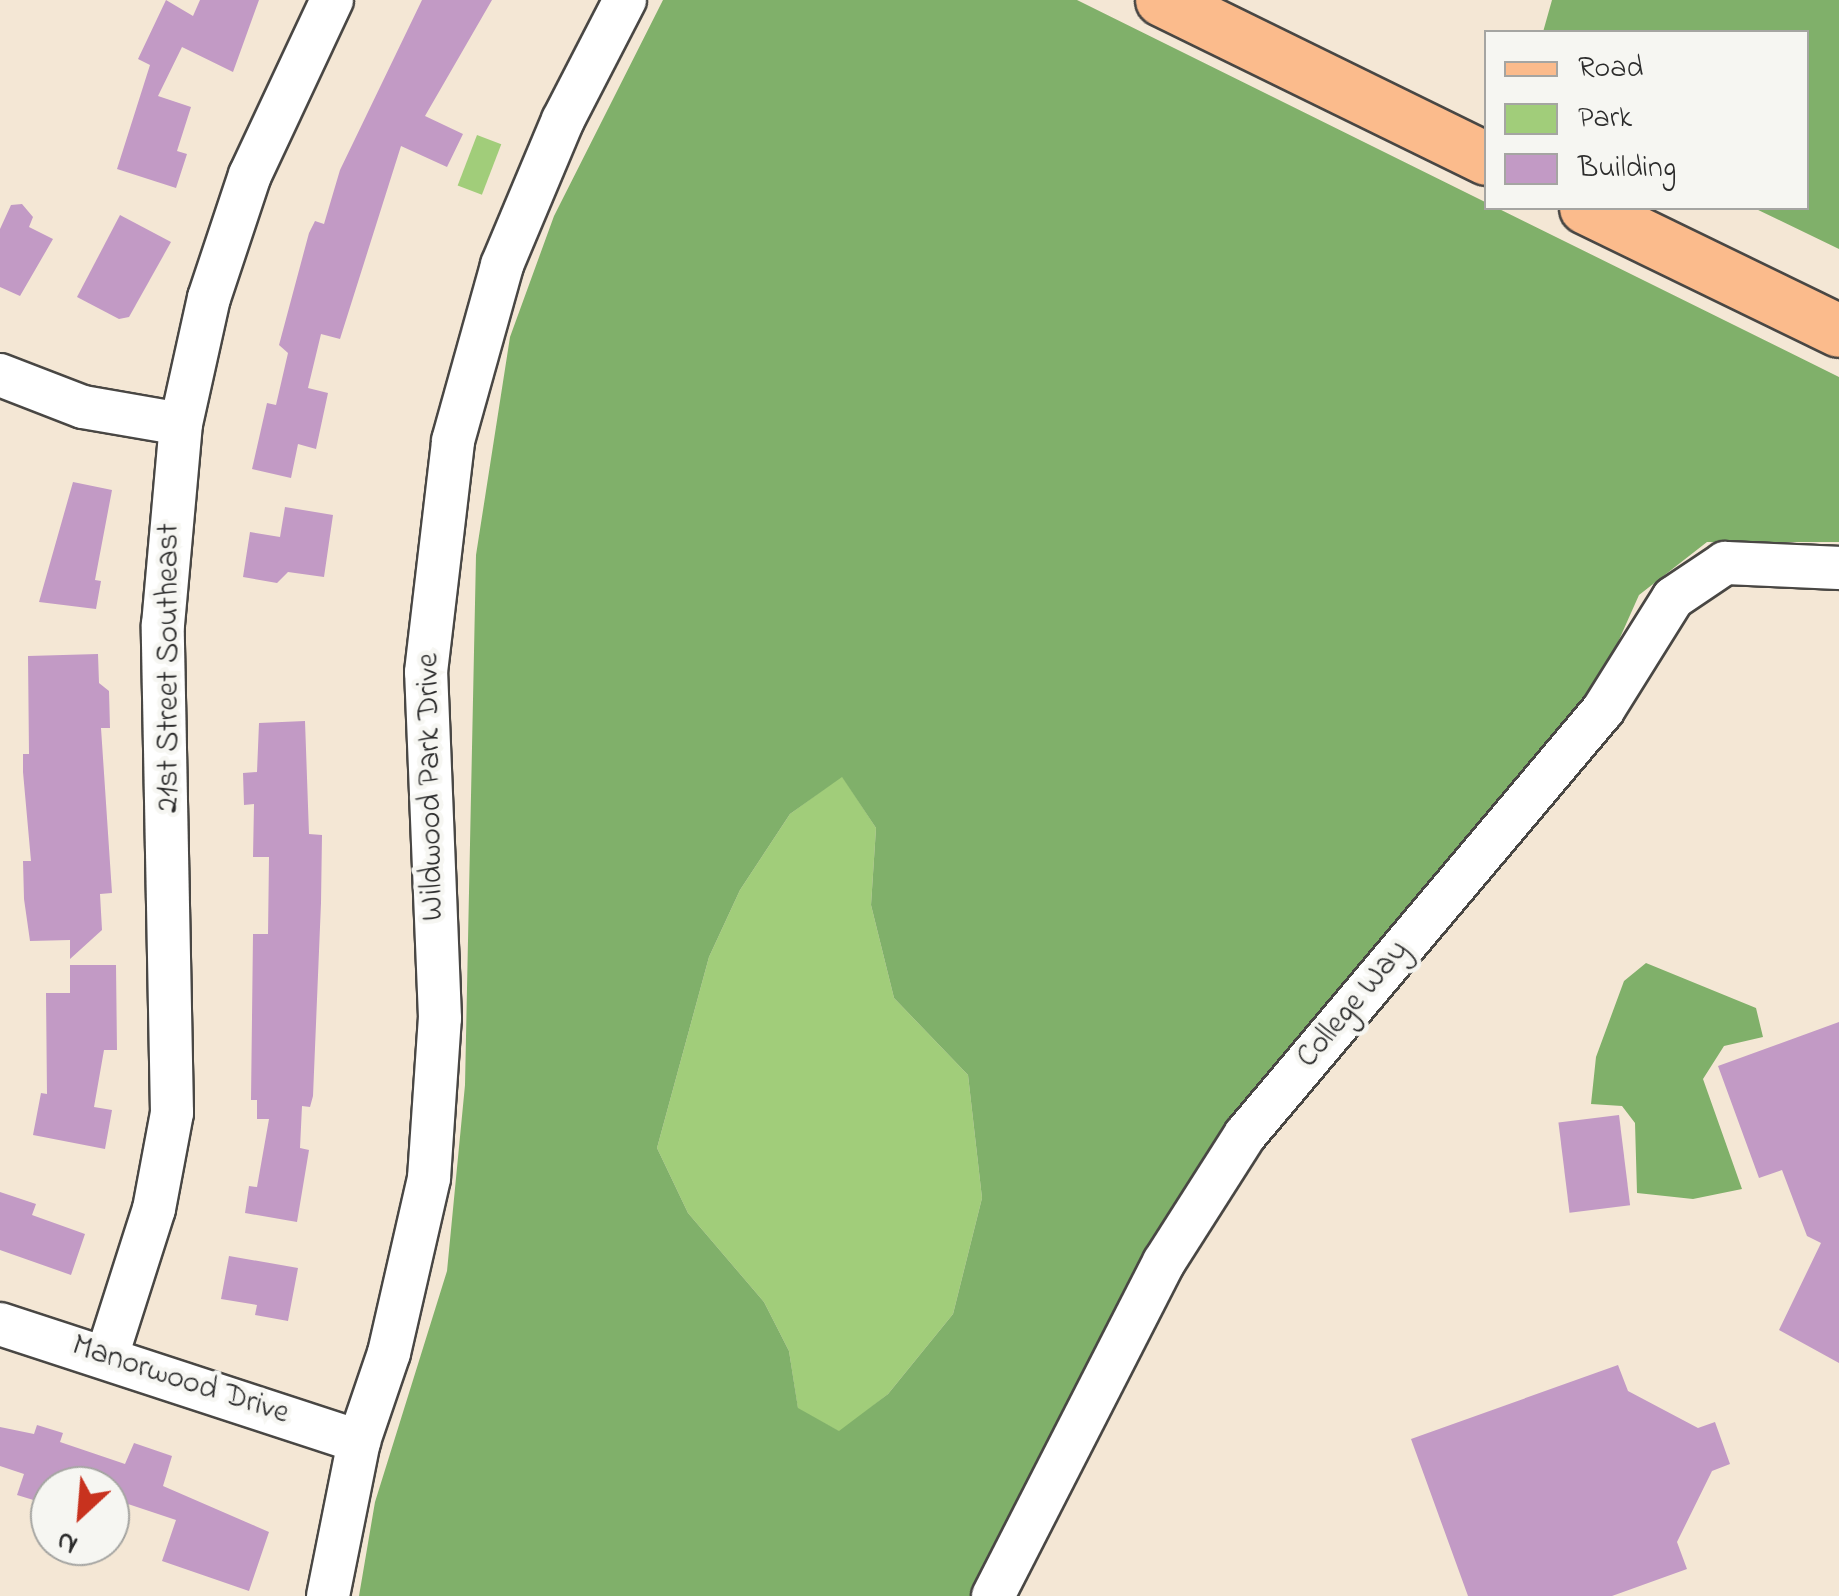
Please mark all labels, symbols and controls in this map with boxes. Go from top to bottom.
legend [1484,30,1809,210]
text: Road [1578,47,1643,91]
text: Park [1578,97,1632,141]
text: Building [1578,147,1676,191]
street label: 21st Street Southeast [151,523,189,813]
street label: Wildwood Park Drive [410,653,454,921]
street label: College Way [1289,933,1419,1077]
street label: Manorwood Drive [67,1328,293,1434]
north arrow [30,1466,130,1566]
text: N [50,1519,85,1564]

